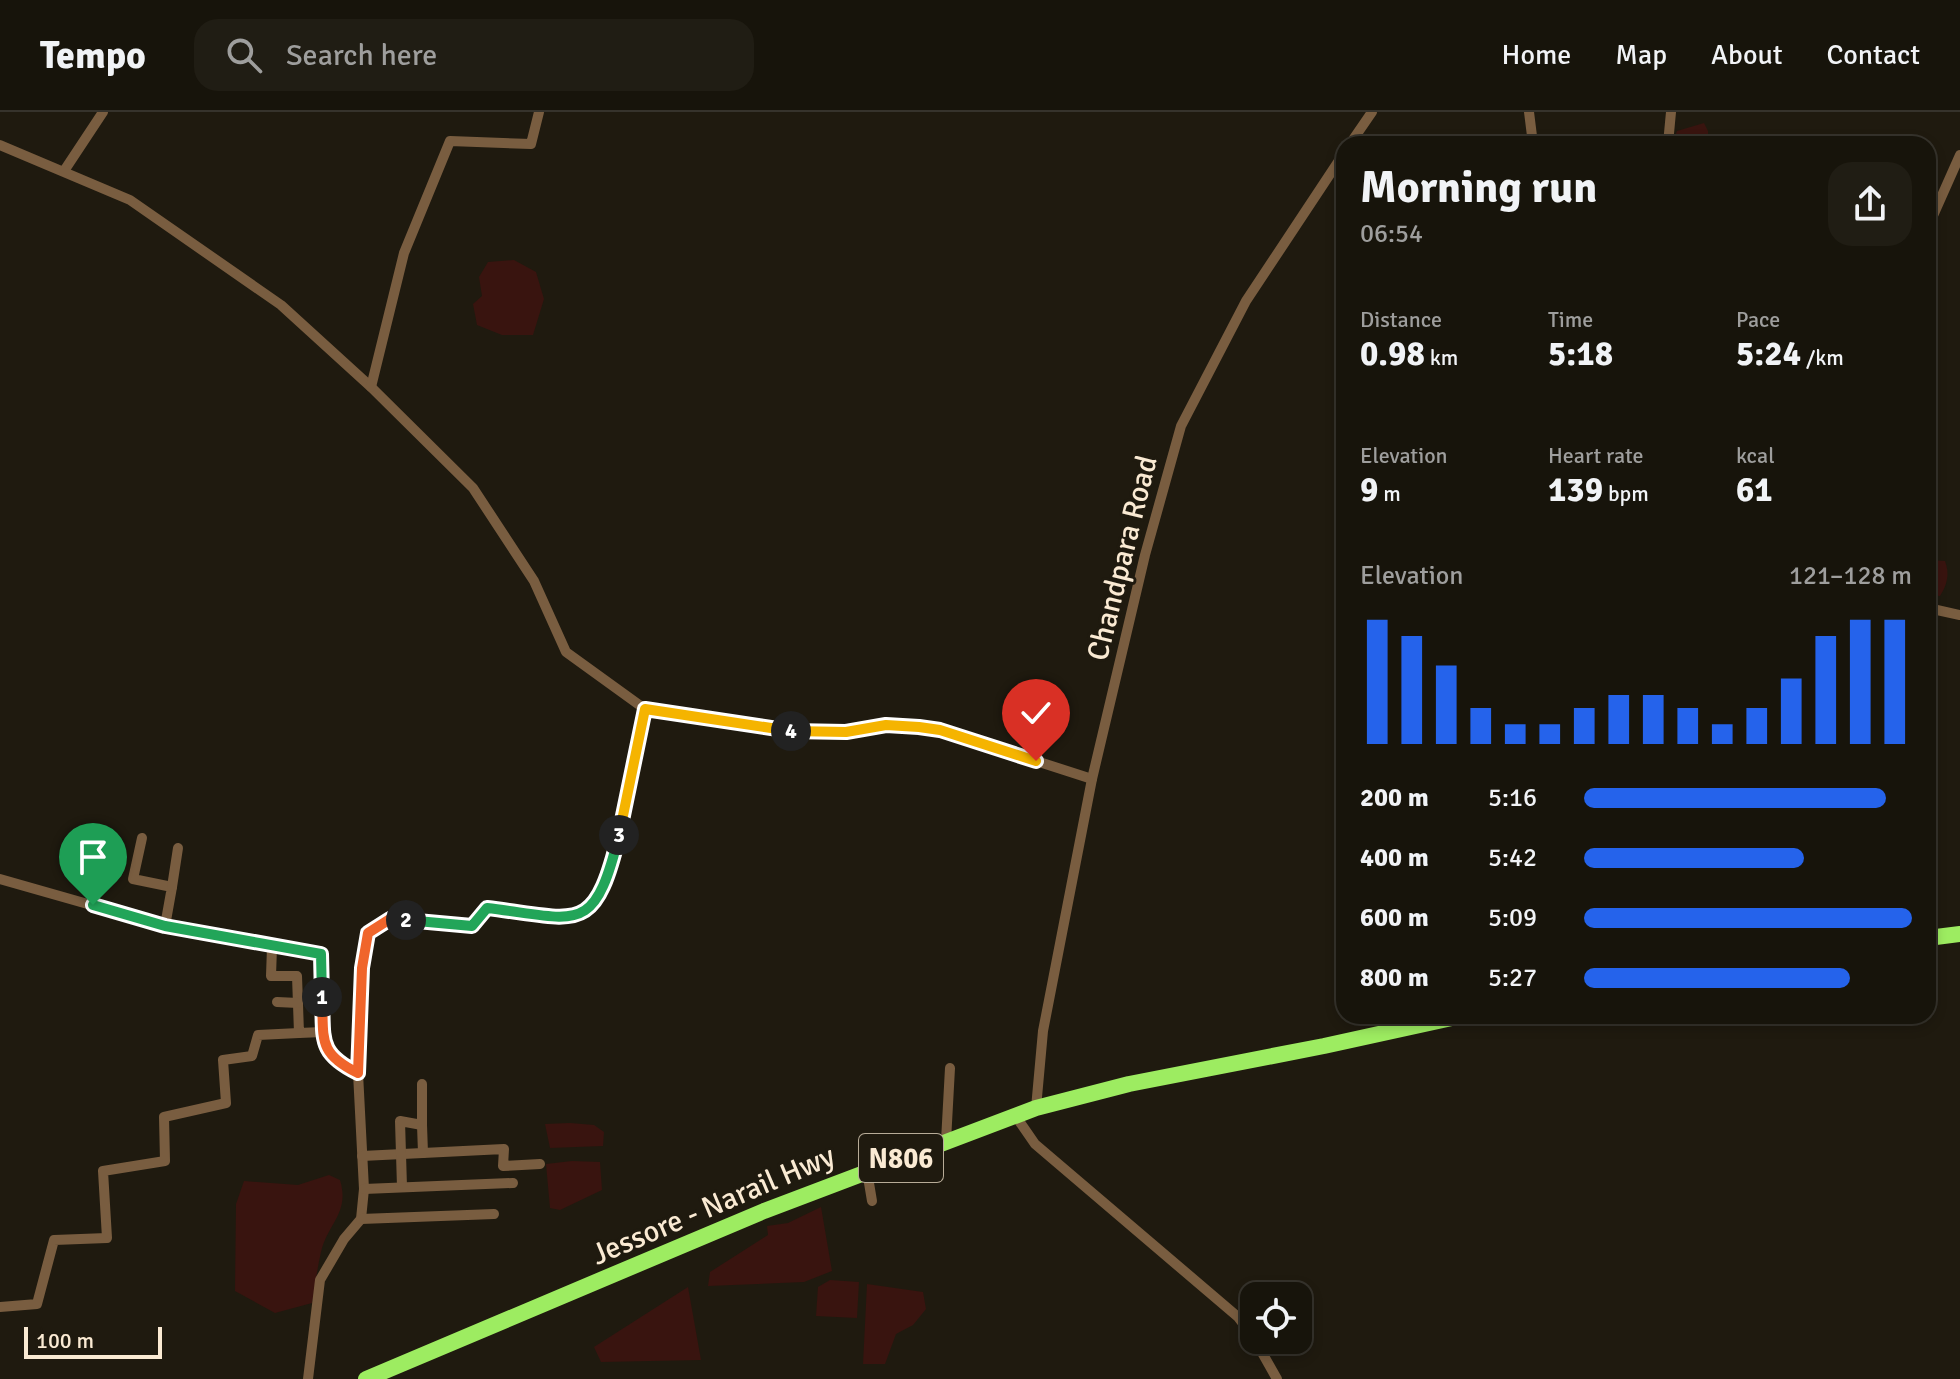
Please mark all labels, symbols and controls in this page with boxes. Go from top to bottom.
search box [194,19,754,91]
text: Tempo [40,32,146,79]
icon: search [222,33,266,77]
text: Search here [286,37,437,74]
text: Home [1502,38,1571,72]
text: Map [1615,38,1667,72]
text: About [1711,38,1783,72]
text: Contact [1827,38,1920,72]
text: Morning run [1360,161,1597,215]
button: share [1828,162,1912,246]
text: 06:54 [1360,218,1423,250]
text: Distance [1360,306,1442,333]
text: Time [1548,306,1593,333]
text: Pace [1736,306,1780,333]
text: 0.98 [1360,333,1425,375]
text: 5:18 [1548,333,1613,375]
text: 5:24 [1736,333,1801,375]
text: km [1425,344,1458,371]
text: /km [1801,344,1844,371]
text: Elevation [1360,442,1448,469]
text: Heart rate [1548,442,1643,469]
text: kcal [1736,442,1775,469]
street label: Chandpara Road [1079,452,1166,664]
text: 9 [1360,469,1378,511]
text: 139 [1548,469,1603,511]
text: 61 [1736,469,1773,511]
text: m [1378,480,1401,507]
text: bpm [1603,480,1649,507]
text: Elevation [1360,560,1464,592]
text: 121–128 m [1789,560,1912,592]
pin [1002,679,1070,761]
icon: check [1014,691,1058,735]
pin: 4 [771,711,811,751]
text: 4 [785,717,797,744]
text: 200 m [1360,782,1429,814]
text: 5:16 [1488,782,1537,814]
pin: 3 [599,815,639,855]
text: 3 [613,821,625,848]
pin [59,823,127,905]
icon: arrive [71,835,115,879]
text: 400 m [1360,842,1429,874]
text: 5:42 [1488,842,1537,874]
pin: 2 [386,900,426,940]
text: 600 m [1360,902,1429,934]
text: 5:09 [1488,902,1537,934]
text: 2 [400,906,412,933]
text: 800 m [1360,962,1429,994]
text: 5:27 [1488,962,1537,994]
pin: 1 [302,977,342,1017]
text: 1 [316,983,328,1010]
road number: N806 [859,1134,943,1182]
street label: Jessore - Narail Hwy [586,1138,840,1273]
map controls [1240,1282,1312,1354]
button: locate [1240,1282,1312,1354]
scale bar [24,1323,162,1359]
text: 100 m [36,1327,94,1354]

